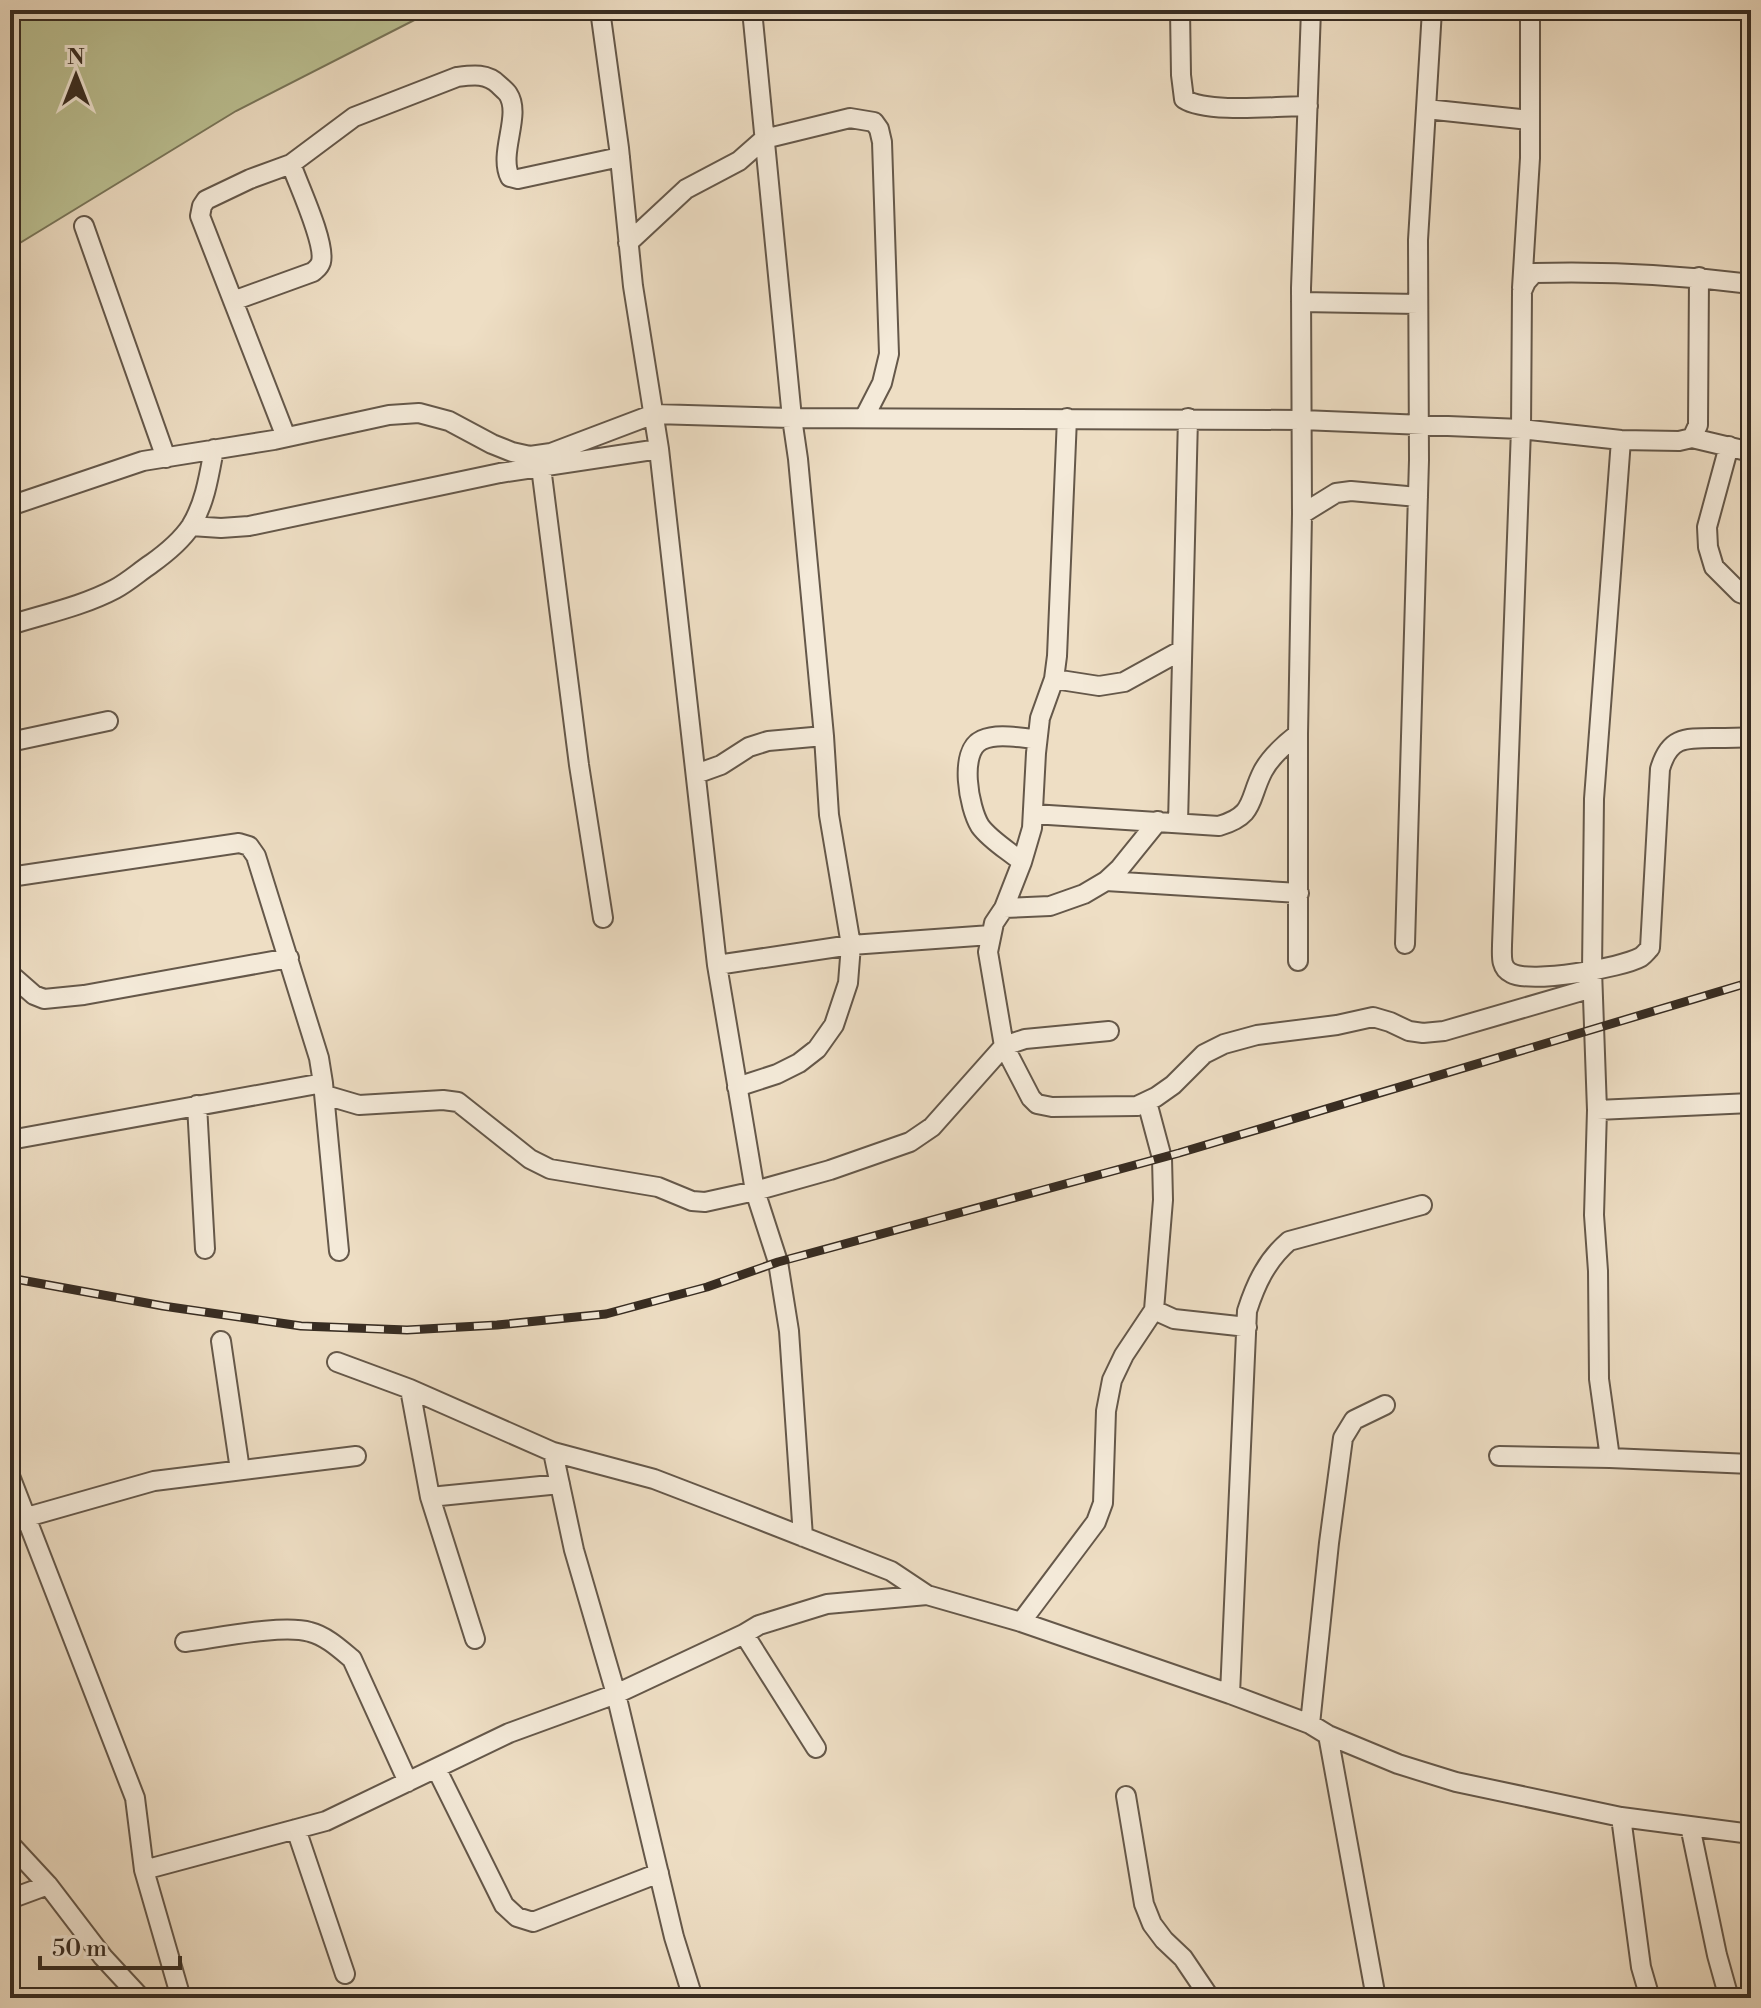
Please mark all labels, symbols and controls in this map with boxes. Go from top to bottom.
north arrow [36,36,116,116]
text: N [67,44,85,71]
scale bar [40,1920,180,1970]
text: 50 m [52,1934,107,1964]

